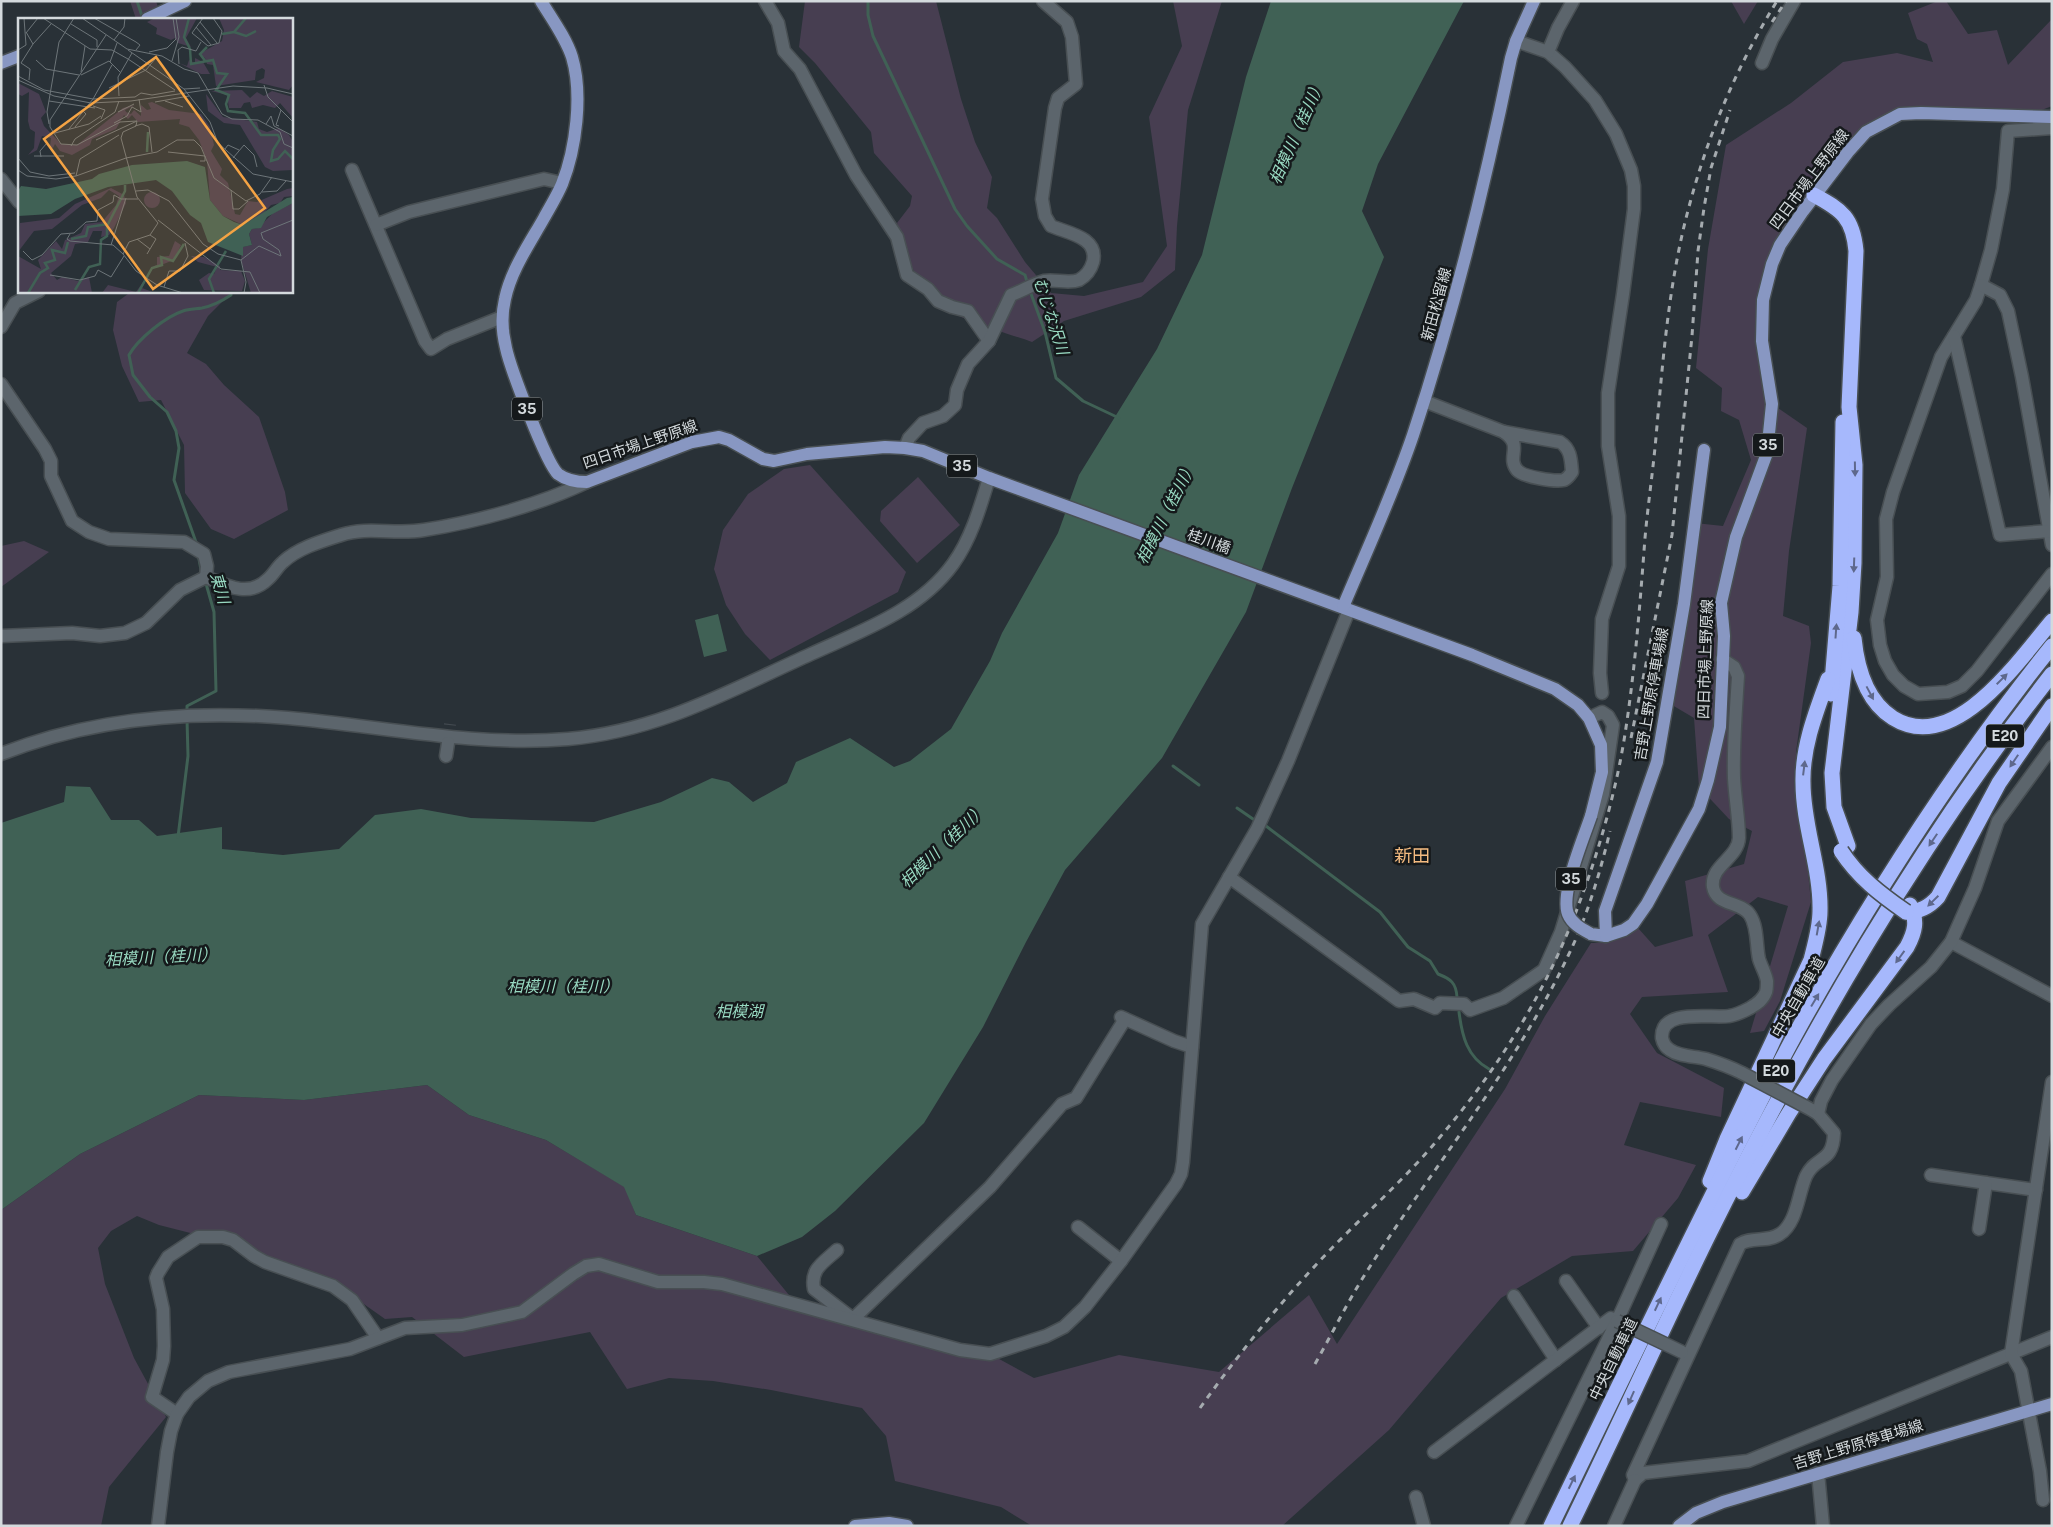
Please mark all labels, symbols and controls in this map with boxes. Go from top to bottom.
inset map [18,18,292,292]
water label: 相模川（桂川） [1266,77,1328,187]
street label: 四日市場上野原線 [1766,126,1852,232]
street label: 新田松留線 [1418,266,1454,342]
water label: むじな沢川 [1030,275,1073,359]
road number: 35 [512,398,542,420]
street label: 四日市場上野原線 [580,416,700,472]
road number: 35 [1753,434,1783,456]
road number: 35 [947,454,977,478]
water label: 相模川（桂川） [1132,459,1200,567]
one-way arrow [1851,461,1859,477]
street label: 桂川橋 [1185,525,1233,557]
one-way arrow [1850,558,1858,574]
water label: 東川 [206,570,234,608]
street label: 四日市場上野原線 [1694,599,1716,719]
one-way arrow [1833,623,1841,639]
street label: 吉野上野原停車場線 [1631,626,1671,762]
one-way arrow [1996,673,2008,685]
one-way arrow [1866,685,1874,700]
road number: E20 [1986,724,2024,748]
one-way arrow [2009,754,2019,767]
one-way arrow [1800,759,1808,775]
water label: 相模川（桂川） [896,800,990,892]
one-way arrow [1928,834,1938,847]
district label: 新田 [1394,845,1430,866]
road number: 35 [1556,868,1586,891]
one-way arrow [1927,895,1939,907]
one-way arrow [1814,920,1822,936]
water label: 相模川（桂川） [105,945,217,969]
one-way arrow [1895,950,1905,963]
street label: 中央自動車道 [1768,954,1828,1040]
water label: 相模川（桂川） [507,977,619,996]
one-way arrow [1811,993,1820,1006]
water label: 相模湖 [715,1002,766,1021]
road number: E20 [1757,1060,1795,1082]
one-way arrow [1735,1136,1743,1150]
one-way arrow [1655,1297,1663,1311]
street label: 中央自動車道 [1586,1315,1640,1403]
one-way arrow [1627,1391,1635,1405]
street label: 吉野上野原停車場線 [1791,1416,1925,1472]
one-way arrow [1569,1475,1577,1489]

